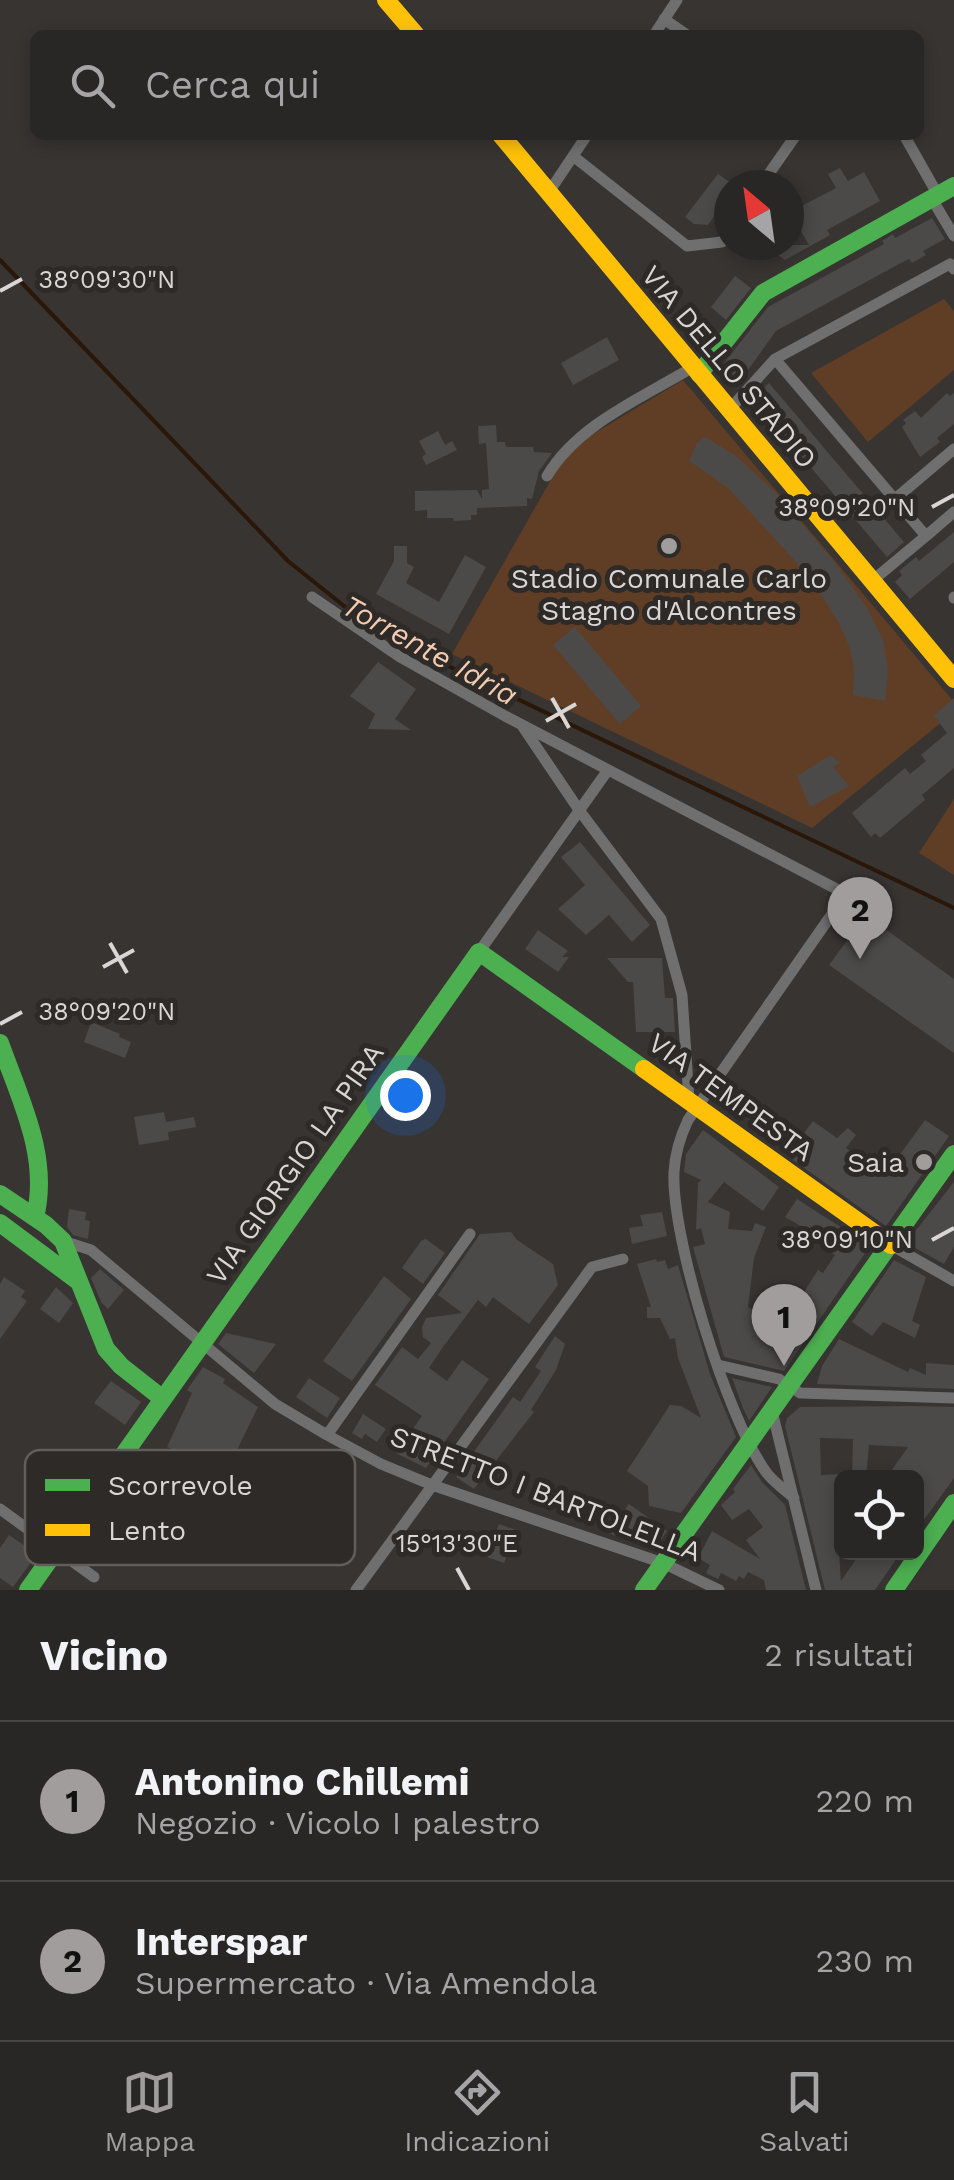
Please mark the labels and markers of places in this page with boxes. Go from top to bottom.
marker: Stadio Comunale Carlo Stagno d'Alcontres [658,535,680,557]
place label: Stadio Comunale Carlo Stagno d'Alcontres [511,562,827,627]
pin: 2 [828,876,892,959]
place label: Saia [847,1146,904,1179]
marker: Saia [913,1151,935,1173]
pin: 1 [752,1284,816,1366]

